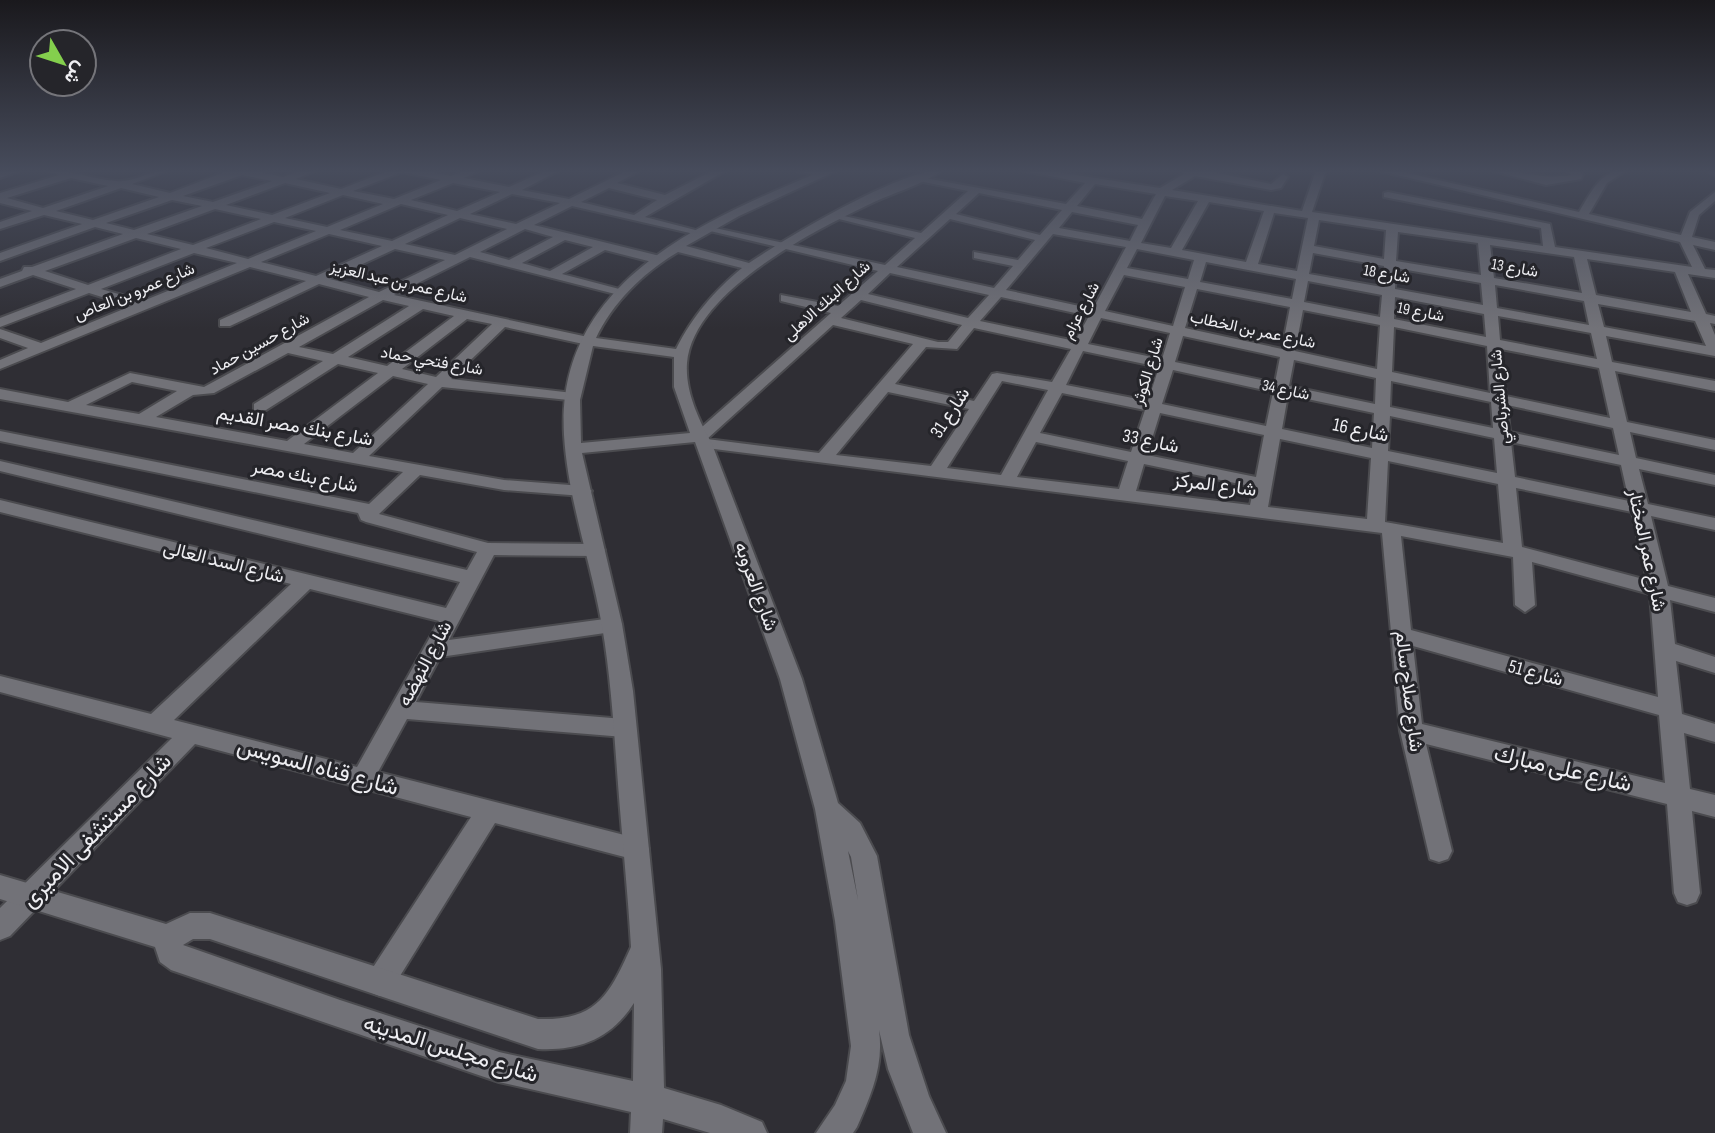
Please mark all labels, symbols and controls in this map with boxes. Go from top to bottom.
north arrow [28,28,98,98]
text: ش [59,57,91,89]
street label: شارع 13 [1490,255,1540,283]
street label: شارع عمر بن عبد العزيز [327,257,469,308]
street label: شارع البنك الاهلى [780,257,875,346]
street label: شارع عمرو بن العاص [72,260,198,326]
street label: شارع 18 [1362,261,1412,289]
street label: شارع عزام [1059,279,1105,343]
street label: شارع 19 [1395,299,1446,327]
street label: شارع عمر بن الخطاب [1188,308,1317,354]
street label: شارع حسين حماد [207,309,313,380]
street label: شارع الكوثر [1129,335,1169,409]
street label: شارع فتحي حماد [379,343,484,383]
street label: شارع الشرباصي [1487,348,1517,445]
street label: شارع 34 [1260,376,1311,406]
street label: شارع 31 [925,383,975,443]
street label: شارع بنك مصر القديم [215,401,374,452]
street label: شارع 16 [1331,413,1391,448]
street label: شارع 33 [1120,424,1181,459]
street label: شارع بنك مصر [249,455,360,498]
street label: شارع المركز [1171,469,1258,502]
street label: شارع عمر المختار [1622,486,1671,614]
street label: شارع السد العالى [161,536,286,589]
street label: شارع العروبه [729,539,782,634]
street label: شارع النهضه [393,617,457,710]
street label: شارع صلاح سالم [1390,629,1427,753]
street label: شارع 51 [1506,655,1565,692]
street label: شارع قناه السويس [234,732,401,803]
street label: شارع على مبارك [1491,740,1634,799]
street label: شارع مستشفى الاميرى [16,748,178,915]
street label: شارع مجلس المدينه [360,1009,542,1090]

